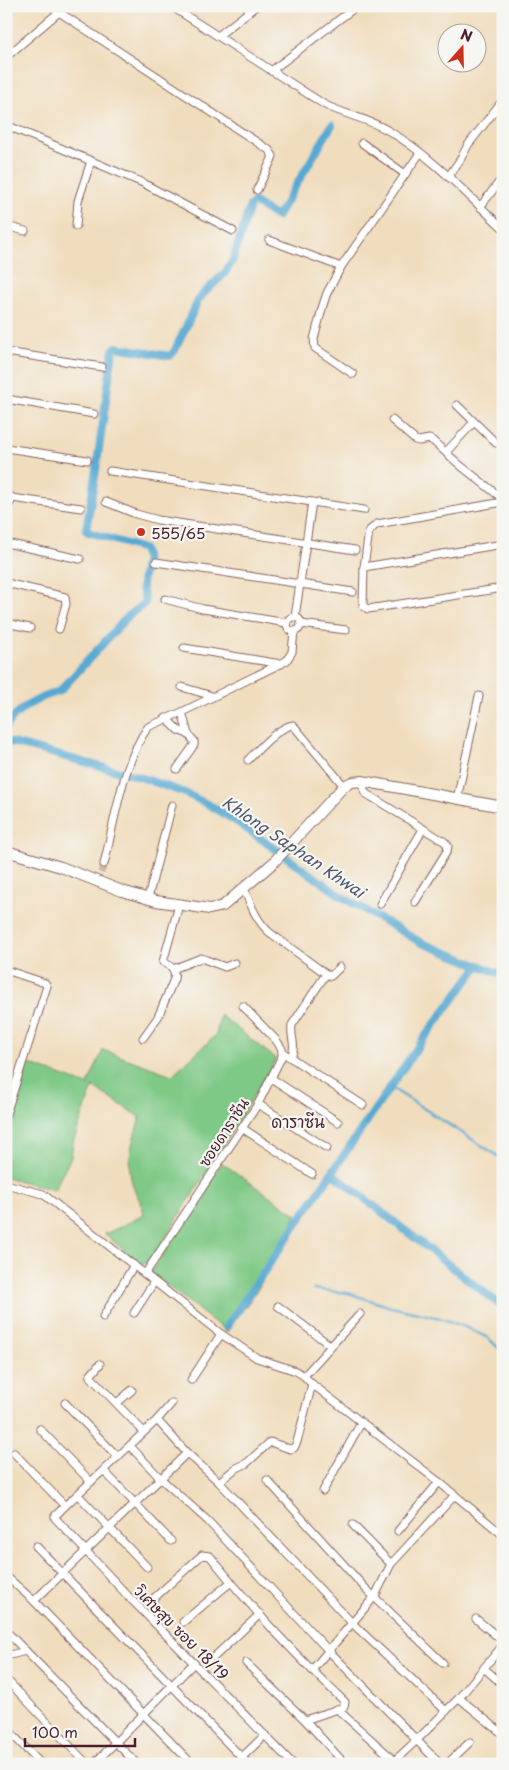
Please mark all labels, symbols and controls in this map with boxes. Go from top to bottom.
north arrow [436,22,486,72]
text: N [458,24,475,47]
place label: 555/65 [151,521,205,544]
marker: 555/65 [135,526,147,538]
water label: Khlong Saphan Khwai [218,789,372,904]
street label: ซอยดาราซีน [192,1093,254,1171]
district label: ดาราซีน [271,1109,325,1133]
street label: วิเศษสุข ซอย 18/19 [129,1579,235,1685]
scale bar [25,1715,135,1747]
text: 100 m [32,1720,78,1743]

